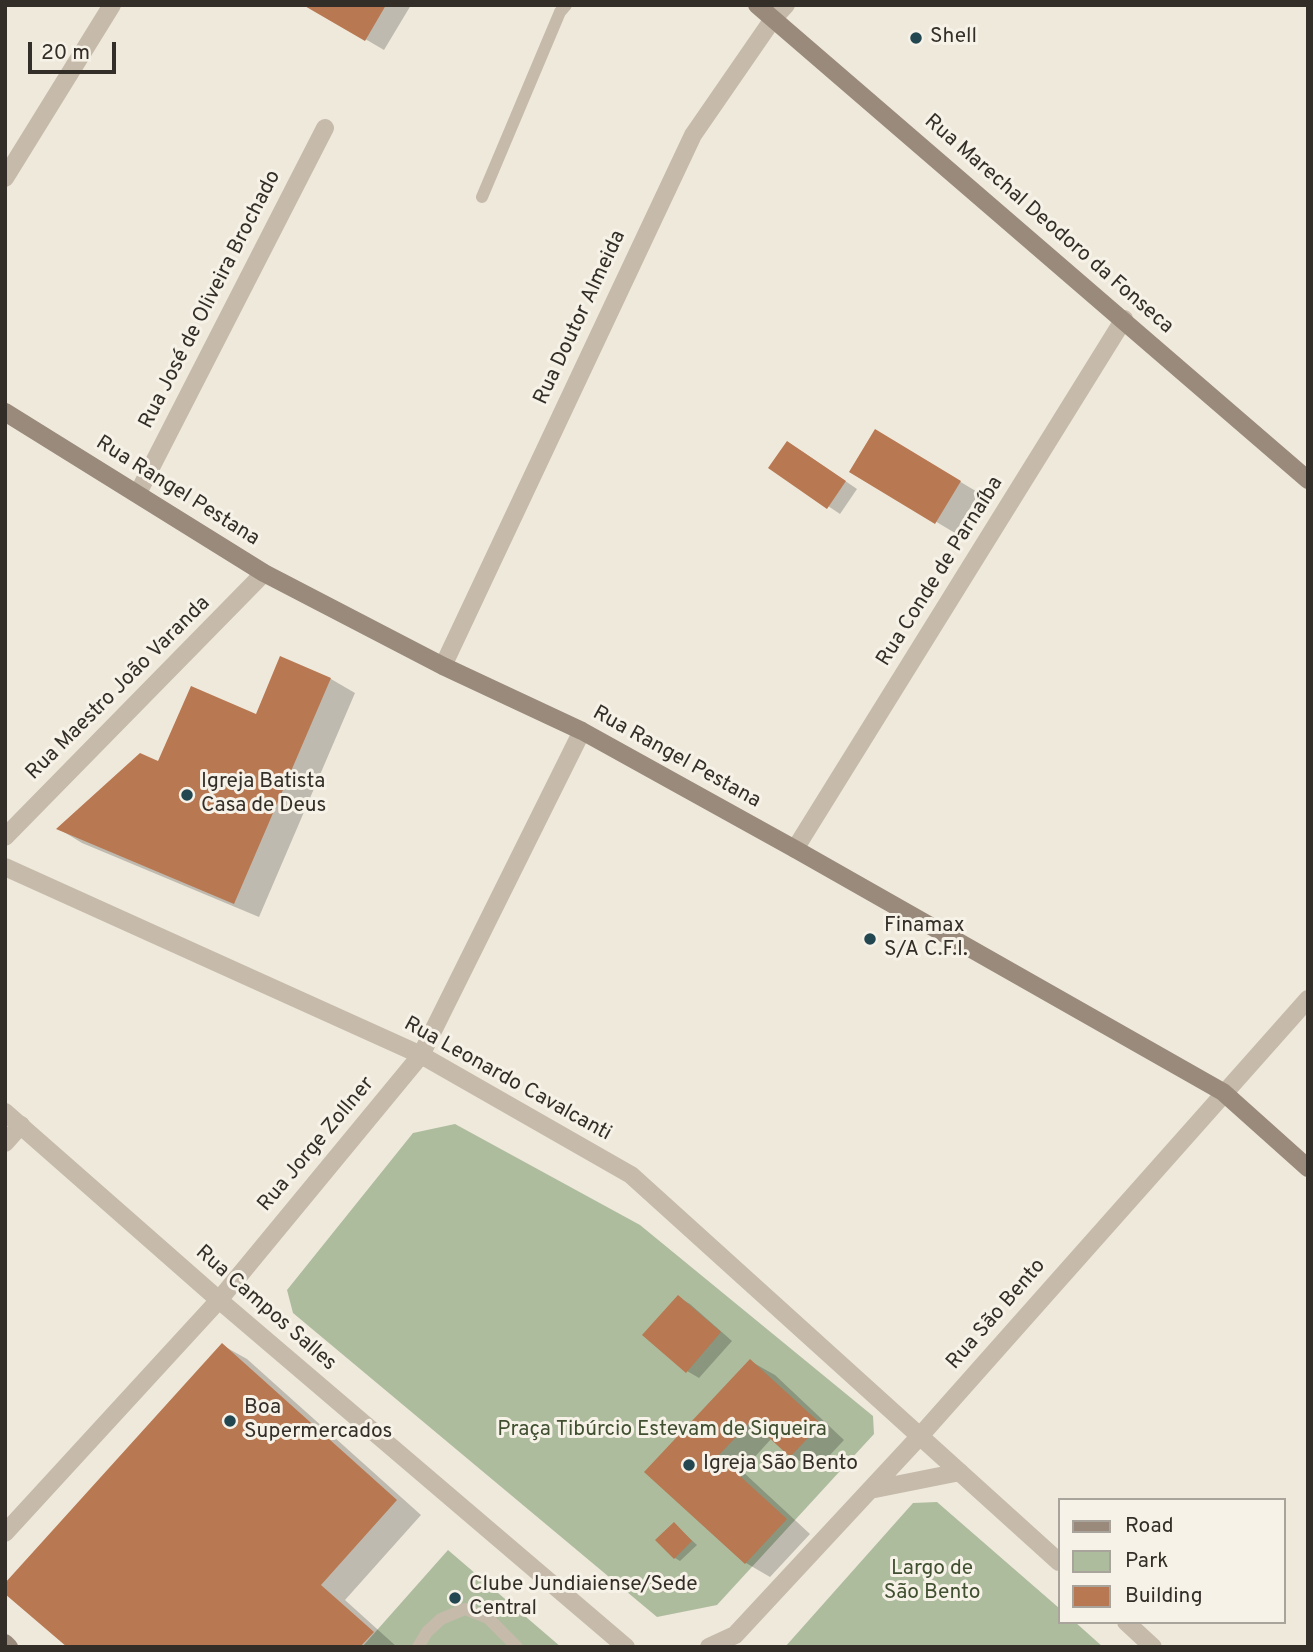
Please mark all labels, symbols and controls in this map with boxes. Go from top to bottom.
place label: Shell [930,25,977,51]
scale bar [32,28,119,72]
marker: Shell [908,30,924,46]
text: 20 m [41,40,90,67]
street label: Rua Marechal Deodoro da Fonseca [918,110,1178,340]
street label: Rua José de Oliveira Brochado [135,167,287,433]
street label: Rua Doutor Almeida [530,227,632,409]
street label: Rua Rangel Pestana [90,431,264,553]
street label: Rua Conde de Parnaíba [872,473,1010,671]
street label: Rua Maestro João Varanda [22,592,216,786]
street label: Rua Rangel Pestana [588,701,764,815]
place label: Igreja Batista Casa de Deus [201,770,326,820]
marker: Igreja Batista Casa de Deus [179,787,195,803]
place label: Finamax S/A C.F.I. [884,914,968,964]
marker: Finamax S/A C.F.I. [862,931,878,947]
street label: Rua Leonardo Cavalcanti [399,1012,615,1148]
street label: Rua Jorge Zollner [253,1073,381,1217]
street label: Rua Campos Salles [189,1241,341,1377]
street label: Rua São Bento [942,1255,1052,1375]
place label: Boa Supermercados [244,1396,392,1446]
marker: Boa Supermercados [222,1413,238,1429]
park label: Praça Tibúrcio Estevam de Siqueira [497,1418,827,1444]
place label: Igreja São Bento [703,1452,858,1478]
marker: Igreja São Bento [681,1457,697,1473]
legend [1058,1498,1285,1624]
text: Road [1125,1513,1174,1540]
text: Park [1125,1548,1168,1575]
park label: Largo de São Bento [884,1557,980,1607]
place label: Clube Jundiaiense/Sede Central [469,1573,698,1623]
text: Building [1125,1583,1203,1610]
marker: Clube Jundiaiense/Sede Central [447,1590,463,1606]

